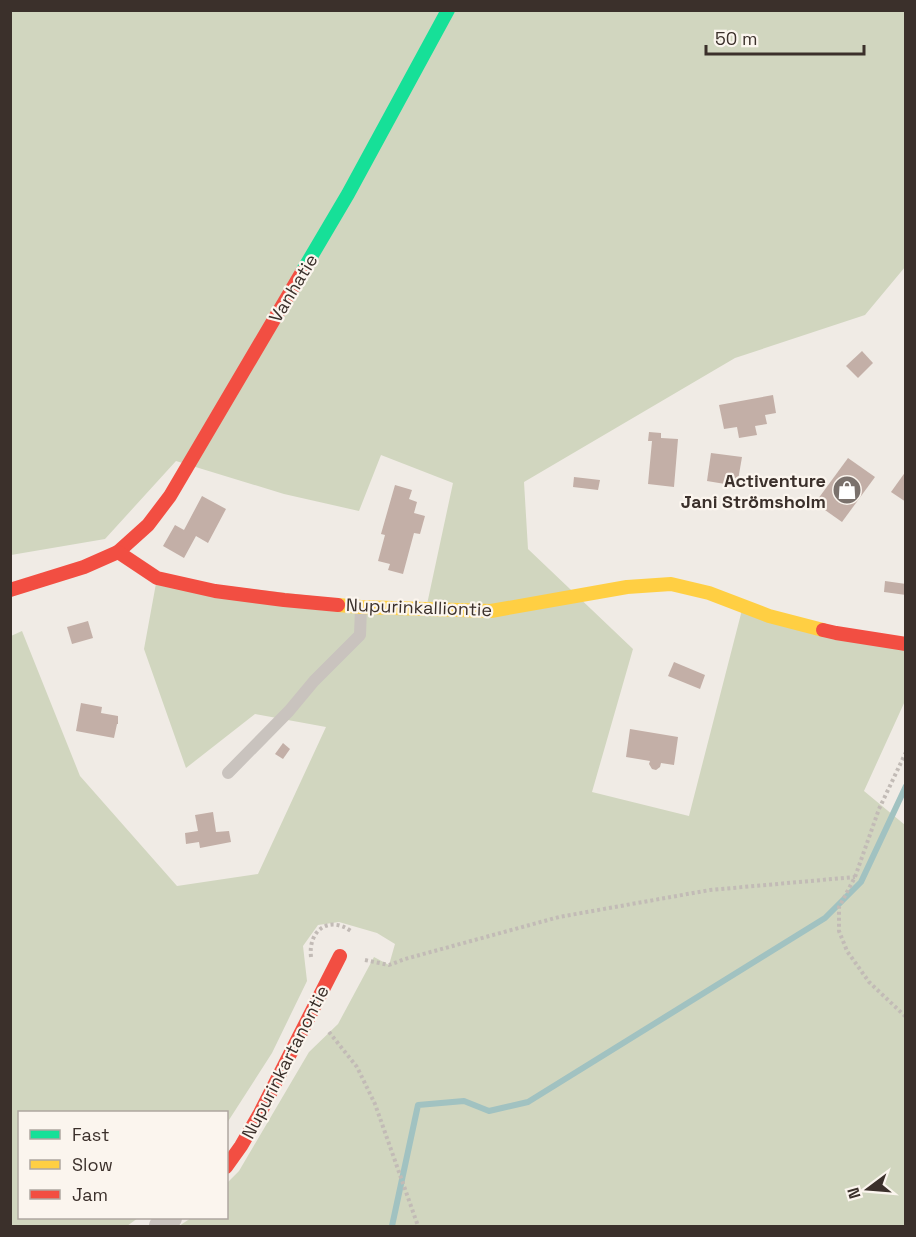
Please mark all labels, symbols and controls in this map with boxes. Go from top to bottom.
scale bar [706,18,864,56]
text: 50 m [715,27,757,50]
street label: Vanhatie [264,249,322,327]
place label: Activenture Jani Strömsholm [681,469,826,513]
shop icon: Activenture Jani Strömsholm [831,474,863,506]
street label: Nupurinkalliontie [346,593,492,621]
street label: Nupurinkartanontie [236,981,334,1143]
legend [18,1111,228,1219]
text: Fast [72,1123,109,1146]
text: Slow [72,1153,113,1176]
north arrow [838,1159,898,1219]
text: Jam [72,1183,108,1206]
text: N [842,1185,866,1201]

